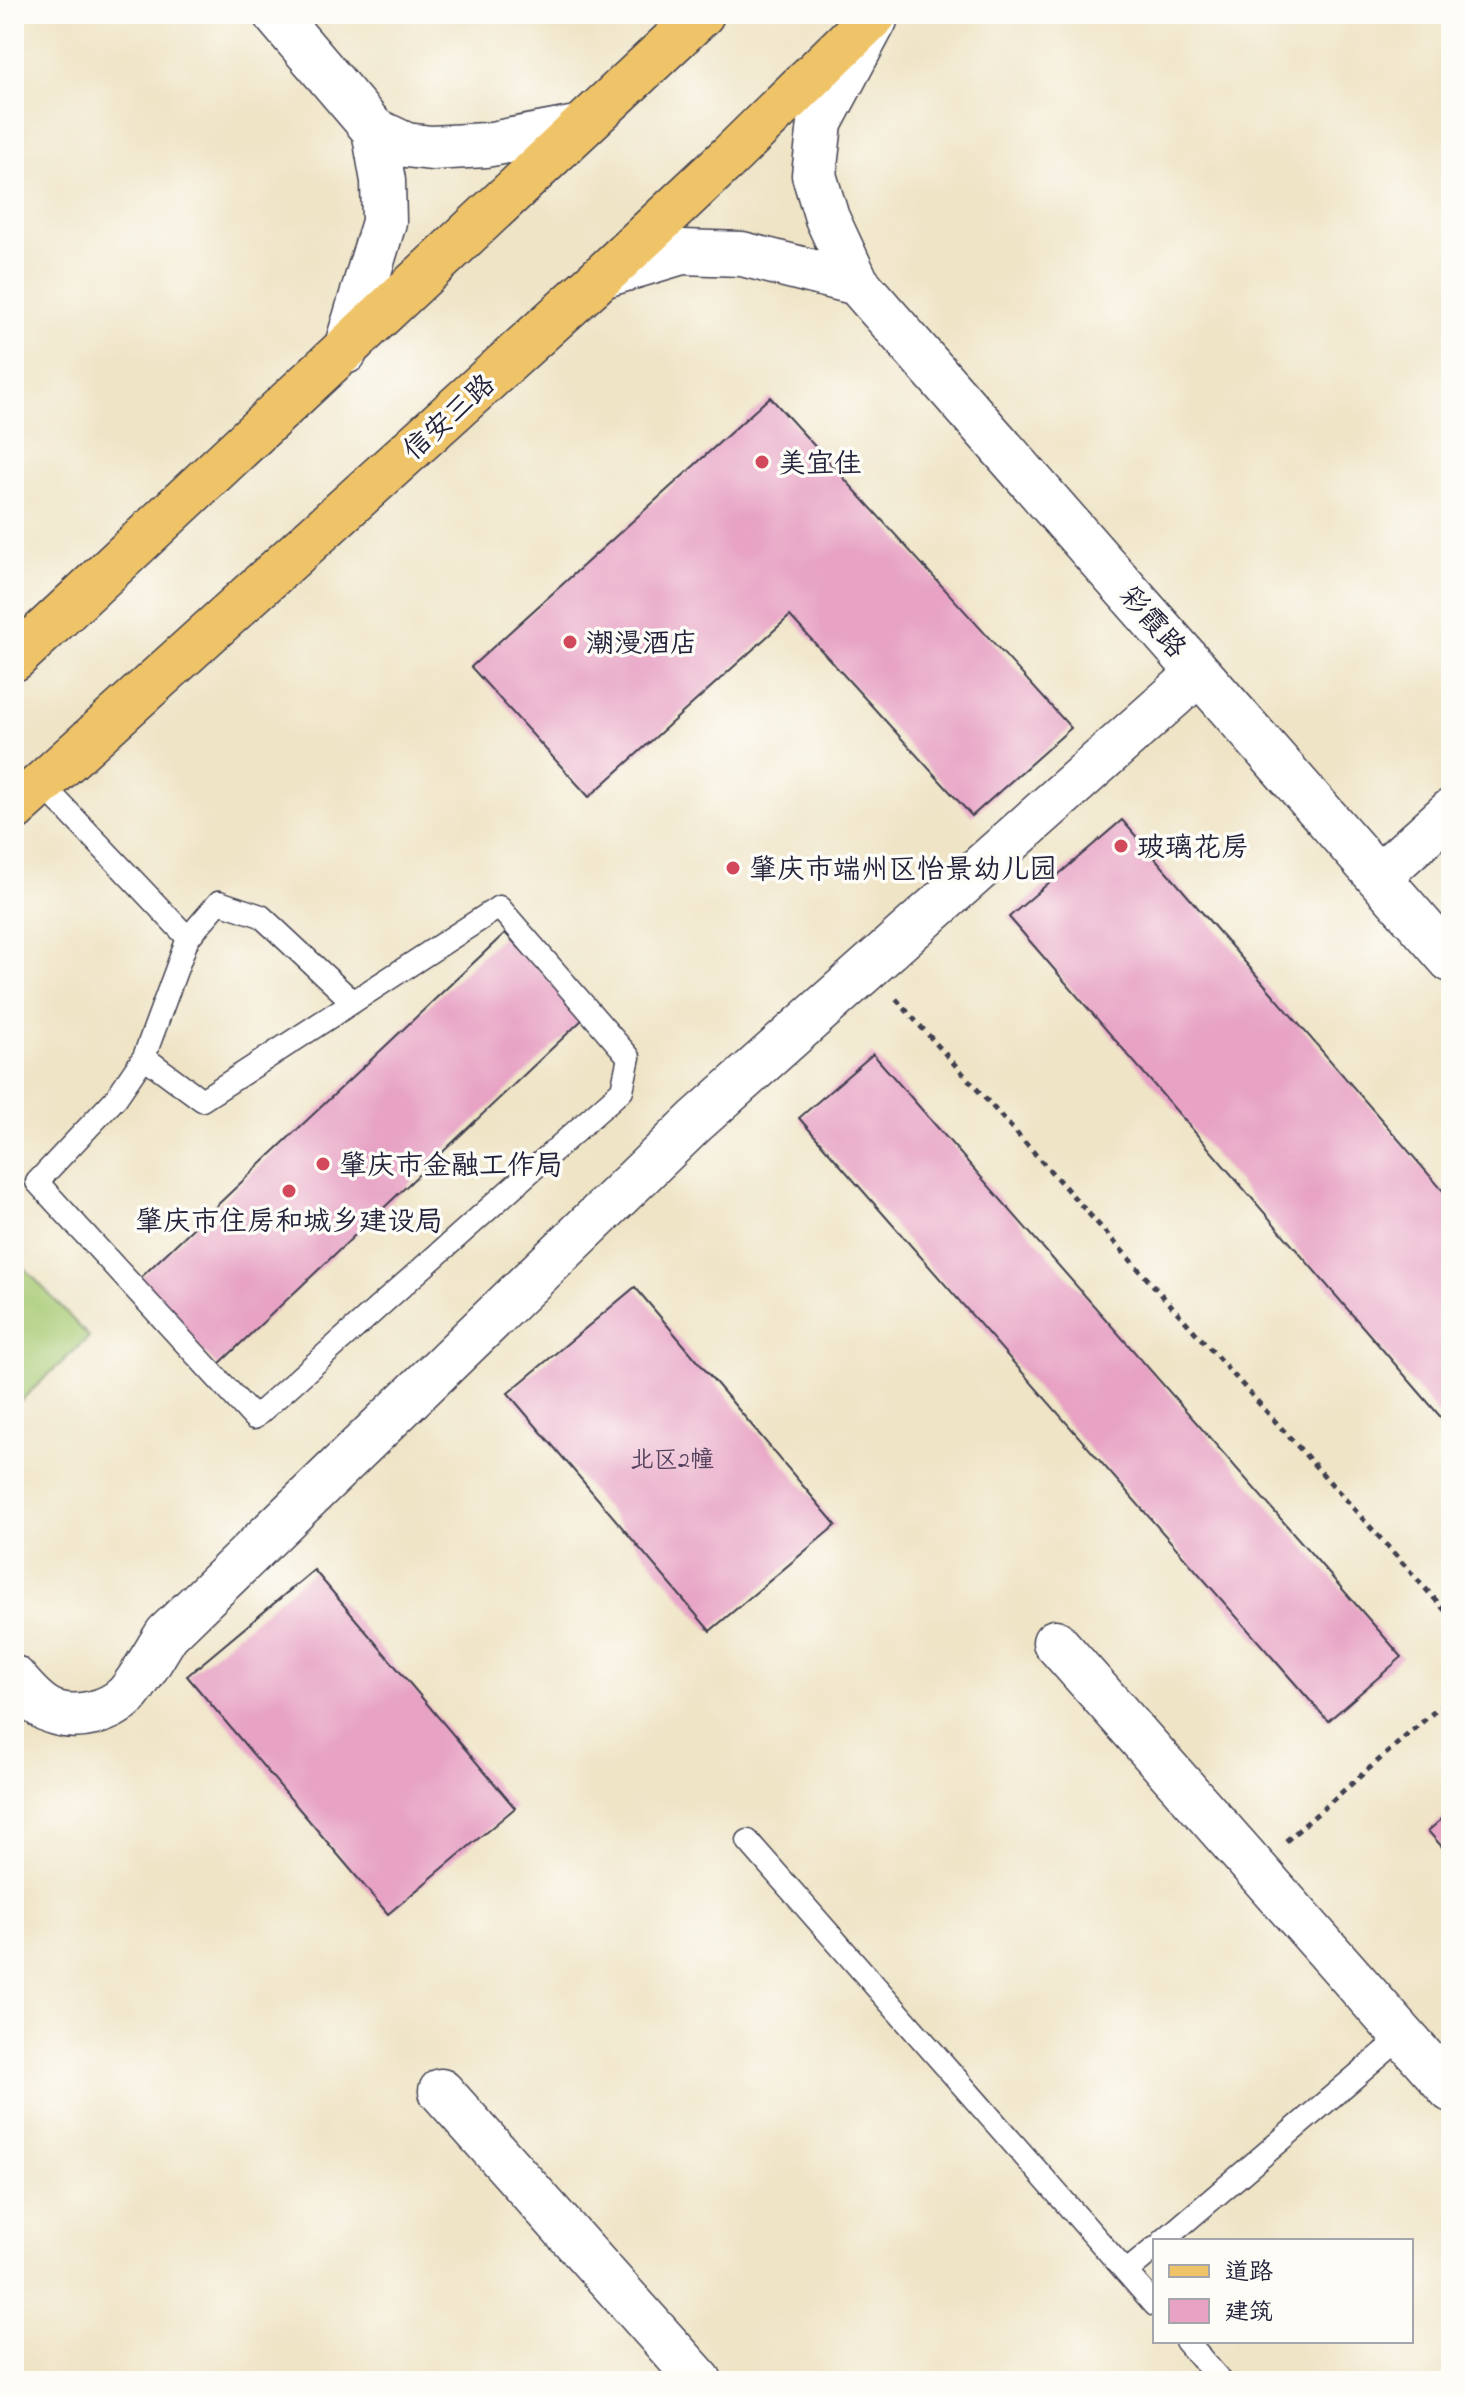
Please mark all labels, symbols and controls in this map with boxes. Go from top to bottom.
street label: 信安三路 [395,366,506,471]
place label: 美宜佳 [778,445,862,486]
marker: 美宜佳 [753,453,771,471]
street label: 彩霞路 [1108,578,1194,668]
place label: 潮漫酒店 [586,625,698,666]
marker: 潮漫酒店 [561,633,579,651]
place label: 玻璃花房 [1137,829,1249,870]
marker: 玻璃花房 [1112,837,1130,855]
place label: 肇庆市端州区怡景幼儿园 [749,851,1057,892]
marker: 肇庆市端州区怡景幼儿园 [724,859,742,877]
place label: 肇庆市金融工作局 [339,1147,563,1188]
marker: 肇庆市金融工作局 [314,1155,332,1173]
marker: 肇庆市住房和城乡建设局 [280,1182,298,1200]
place label: 肇庆市住房和城乡建设局 [135,1203,443,1244]
house number: 北区2幢 [630,1444,714,1479]
legend [1153,2239,1413,2343]
text: 道路 [1225,2256,1273,2291]
text: 建筑 [1225,2296,1273,2331]

